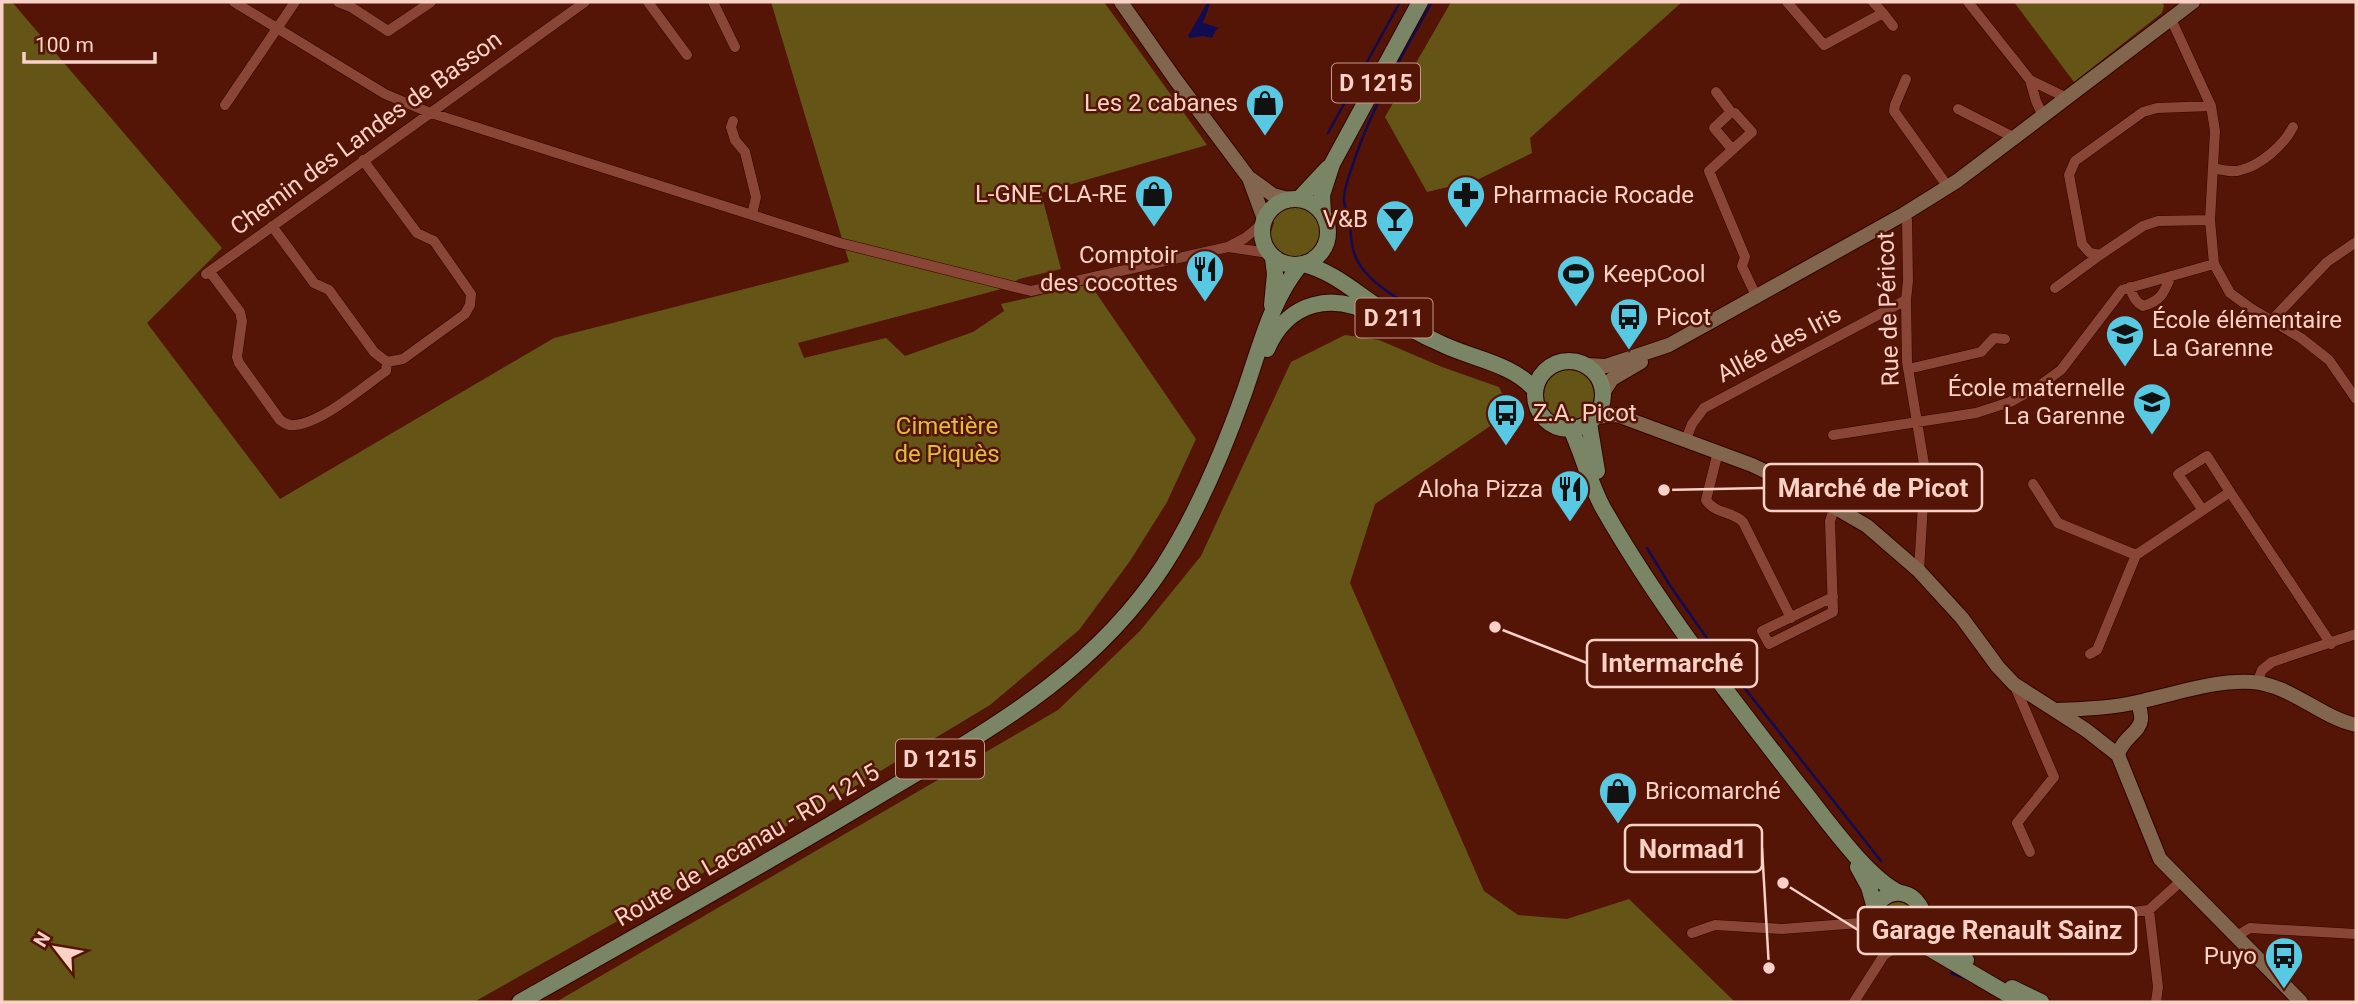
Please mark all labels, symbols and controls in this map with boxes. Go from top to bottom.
scale bar [24,21,156,65]
street label: Chemin des Landes de Basson [225,25,507,241]
text: 100 m [35,33,94,57]
road number: D 1215 [1332,64,1420,102]
shop icon: Les 2 cabanes [1244,82,1286,137]
place label: Les 2 cabanes [1084,89,1238,117]
shop icon: L-GNE CLA-RE [1133,173,1175,228]
pharmacy icon: Pharmacie Rocade [1445,174,1487,229]
place label: L-GNE CLA-RE [975,180,1127,208]
place label: Pharmacie Rocade [1493,181,1694,209]
bar icon: V&B [1374,198,1416,253]
place label: V&B [1323,205,1368,233]
street label: Rue de Péricot [1871,231,1905,387]
place label: Comptoir des cocottes [1040,241,1178,297]
restaurant icon: Comptoir des cocottes [1184,248,1226,303]
sports icon: KeepCool [1555,253,1597,308]
place label: KeepCool [1603,260,1706,288]
bus stop icon: Picot [1608,296,1650,351]
road number: D 211 [1356,298,1432,338]
street label: Allée des Iris [1712,300,1846,388]
place label: Picot [1656,303,1711,331]
place label: École élémentaire La Garenne [2152,306,2342,362]
school or university icon: École élémentaire La Garenne [2104,313,2146,368]
place label: École maternelle La Garenne [1948,374,2125,430]
school or university icon: École maternelle La Garenne [2131,381,2173,436]
bus stop icon: Z.A. Picot [1485,392,1527,447]
place label: Z.A. Picot [1533,399,1637,427]
park label: Cimetière de Piquès [894,412,1000,468]
callout: Marché de Picot [1764,464,1982,511]
restaurant icon: Aloha Pizza [1549,468,1591,523]
text: Marché de Picot [1778,473,1968,503]
place label: Aloha Pizza [1418,475,1543,503]
callout: Intermarché [1587,640,1757,687]
text: Intermarché [1601,648,1743,678]
road number: D 1215 [896,740,984,778]
street label: Route de Lacanau - RD 1215 [610,758,884,932]
shop icon: Bricomarché [1597,770,1639,825]
place label: Bricomarché [1645,777,1781,805]
callout: Normad1 [1625,825,1762,872]
text: Normad1 [1639,834,1747,864]
callout: Garage Renault Sainz [1858,907,2136,954]
north arrow [21,913,91,983]
text: Garage Renault Sainz [1872,915,2122,945]
text: N [29,928,55,951]
bus stop icon: Puyo [2263,935,2305,990]
place label: Puyo [2204,942,2257,970]

